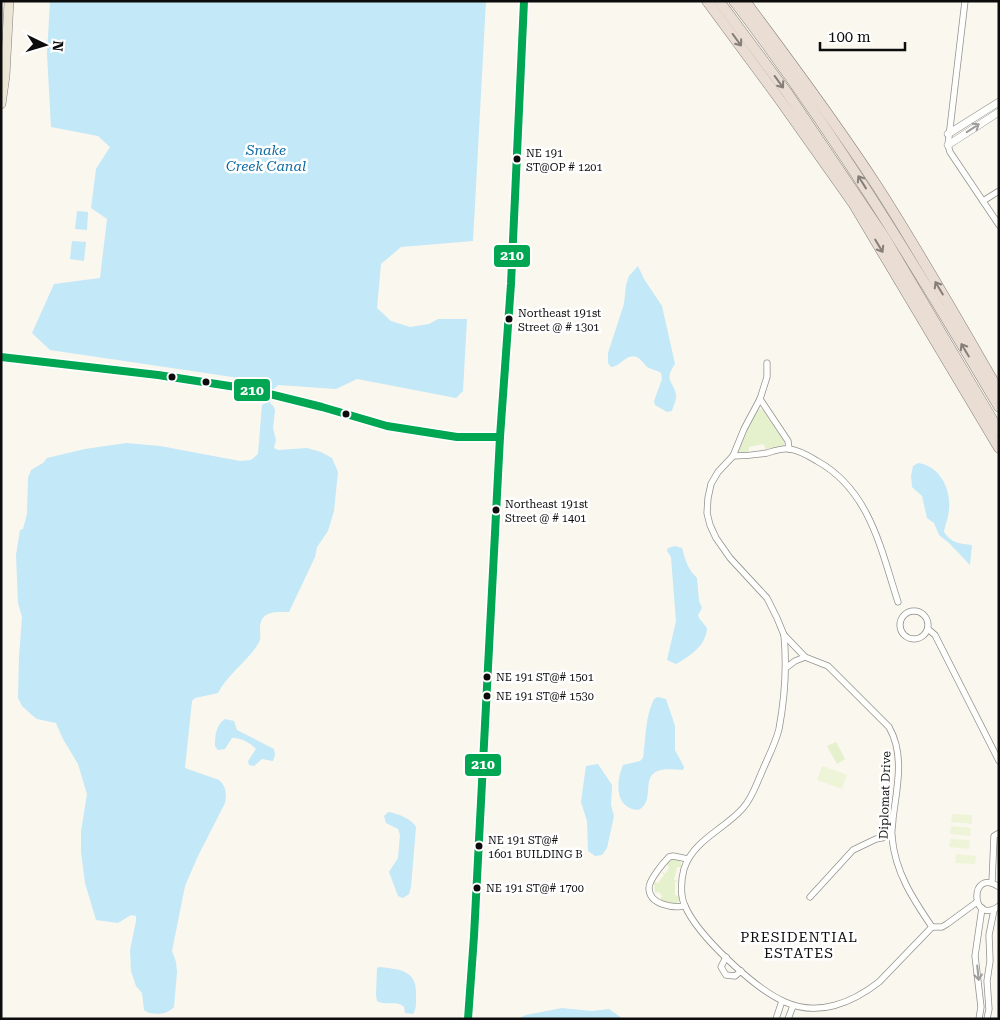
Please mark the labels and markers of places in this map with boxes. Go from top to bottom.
place label: NE 191 ST@OP # 1201 [526,147,603,174]
marker: NE 191 ST@OP # 1201 [512,154,522,164]
place label: Northeast 191st Street @ # 1301 [518,307,601,334]
marker: Northeast 191st Street @ # 1301 [504,314,514,324]
unlabelled marker [167,372,177,382]
unlabelled marker [201,377,211,387]
unlabelled marker [341,409,351,419]
place label: Northeast 191st Street @ # 1401 [505,498,588,525]
marker: Northeast 191st Street @ # 1401 [491,505,501,515]
place label: NE 191 ST@# 1501 [496,671,594,684]
marker: NE 191 ST@# 1501 [482,672,492,682]
place label: NE 191 ST@# 1530 [496,690,594,703]
marker: NE 191 ST@# 1530 [482,691,492,701]
place label: NE 191 ST@# 1601 BUILDING B [488,834,583,861]
marker: NE 191 ST@# 1601 BUILDING B [474,841,484,851]
place label: NE 191 ST@# 1700 [486,882,584,895]
marker: NE 191 ST@# 1700 [472,883,482,893]

